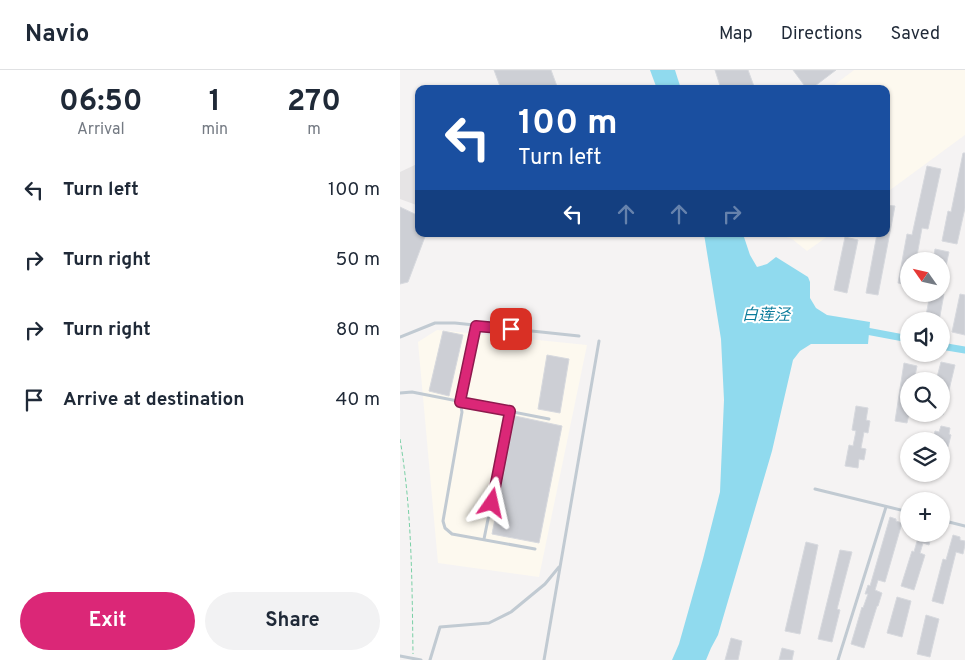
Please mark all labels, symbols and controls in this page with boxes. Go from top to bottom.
text: Navio [25,20,89,50]
text: Map [719,23,753,46]
text: Directions [781,23,863,46]
text: Saved [891,23,940,46]
text: 06:50 [59,84,142,121]
text: 1 [209,84,221,121]
text: 270 [287,84,341,121]
text: 100 m [518,102,618,146]
icon: left [435,105,500,170]
text: Arrival [77,120,125,140]
text: min [201,120,228,140]
text: m [307,120,321,140]
text: Turn left [518,145,601,172]
icon: left [20,176,48,204]
text: Turn left [63,178,139,202]
text: 100 m [328,178,380,202]
icon: left [559,200,587,228]
icon: ahead [612,200,640,228]
icon: ahead [665,200,693,228]
icon: right [718,200,746,228]
icon: right [20,246,48,274]
text: Turn right [63,248,151,272]
text: 50 m [335,248,380,272]
north arrow [900,252,950,302]
map controls [900,252,950,542]
water label: 白莲泾 [742,306,792,326]
pin [490,308,532,350]
button: sound [900,312,950,362]
icon: arrive [497,315,525,343]
icon: right [20,316,48,344]
text: Turn right [63,318,151,342]
text: 80 m [336,318,380,342]
button: search [900,372,950,422]
icon: arrive [20,386,48,414]
text: Arrive at destination [63,388,244,412]
text: 40 m [335,388,380,412]
button: layers [900,432,950,482]
position arrow [465,476,517,528]
button: + [900,492,950,542]
button: Exit [20,592,195,650]
button: Share [205,592,380,650]

